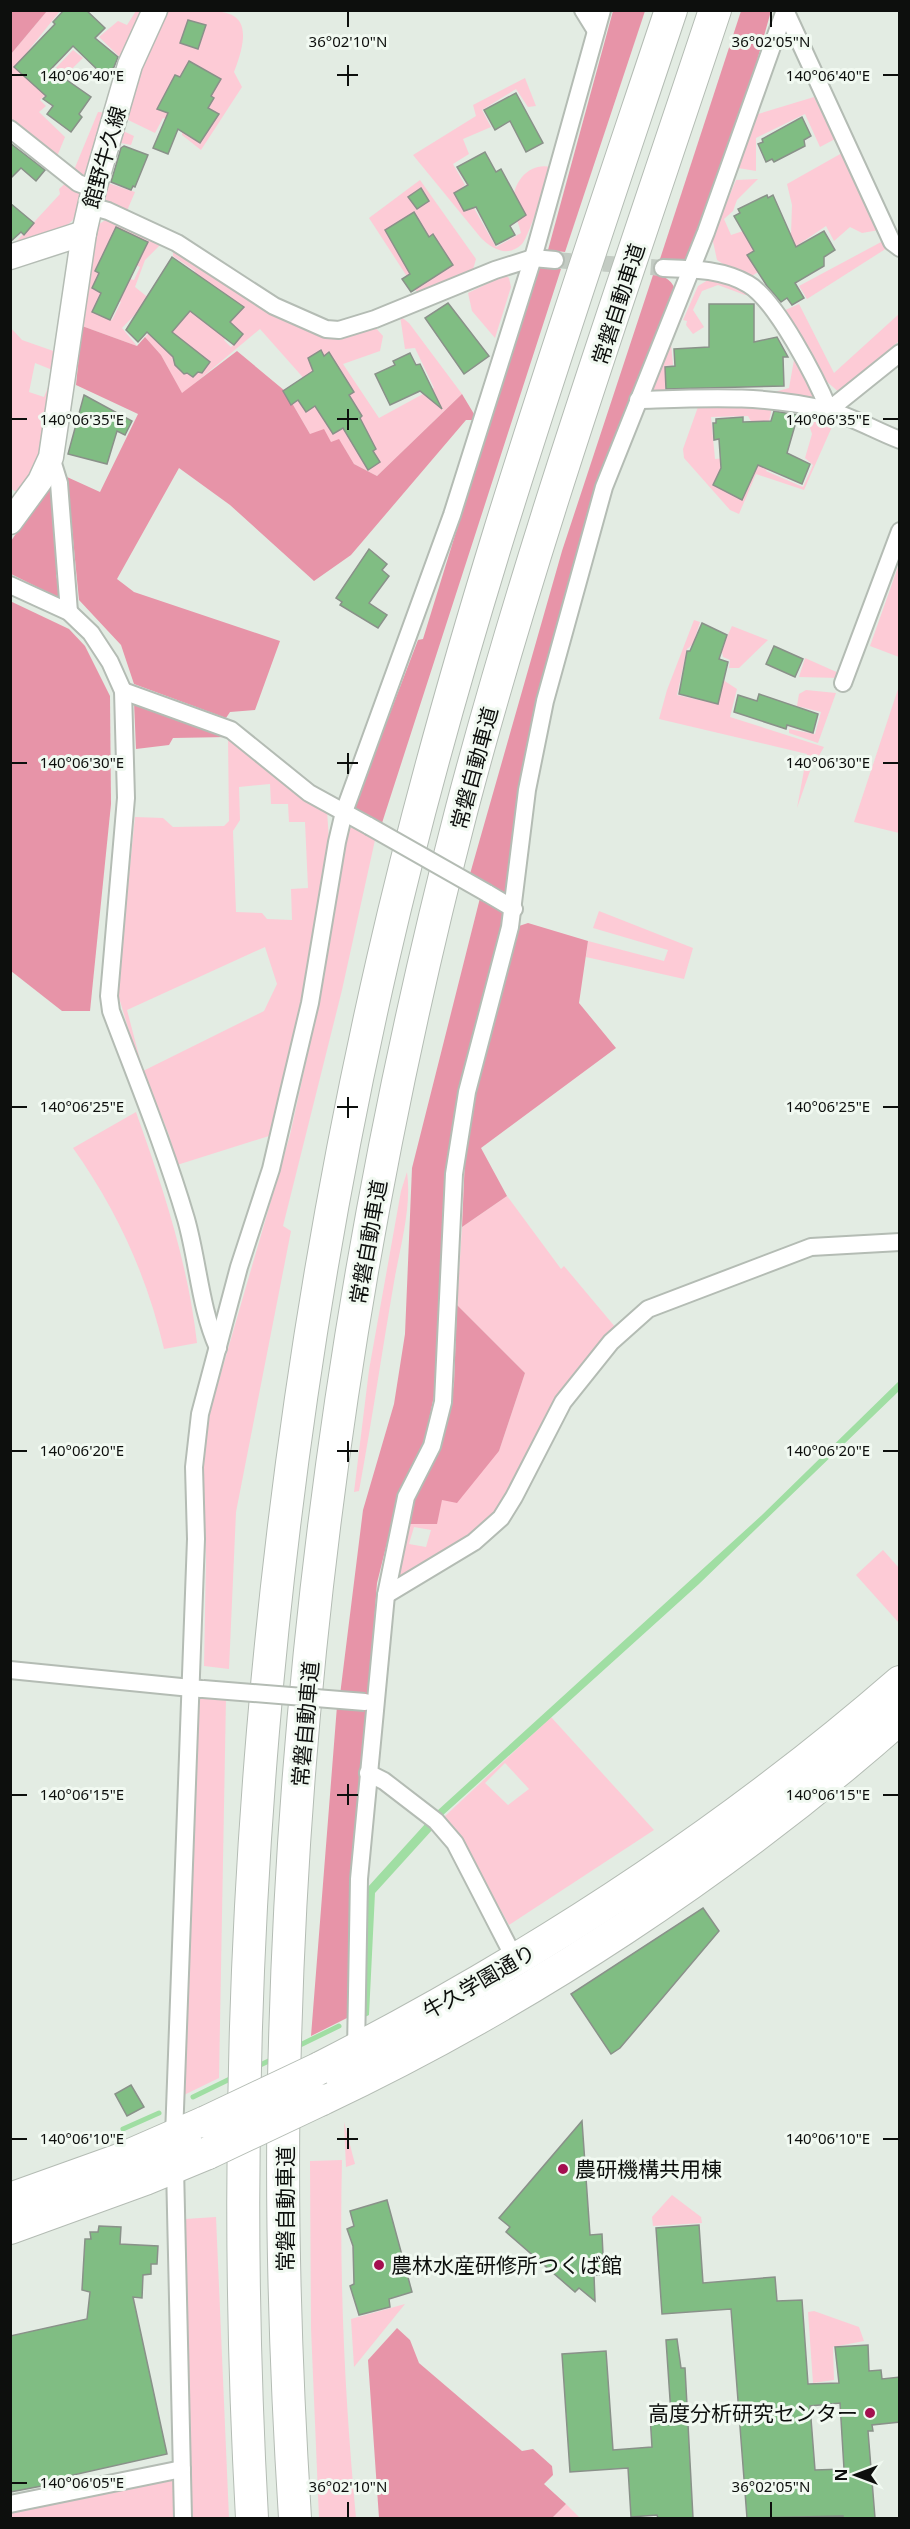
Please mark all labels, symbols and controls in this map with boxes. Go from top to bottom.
text: 36°02'10"N [309,31,387,51]
text: 36°02'05"N [732,31,810,51]
text: 140°06'40"E [40,65,124,85]
text: 140°06'40"E [786,65,870,85]
street label: 館野牛久線 [76,103,132,211]
street label: 常磐自動車道 [585,240,651,368]
text: 140°06'35"E [40,409,124,429]
text: 140°06'35"E [786,409,870,429]
street label: 常磐自動車道 [444,704,504,832]
text: 140°06'30"E [40,752,124,772]
text: 140°06'30"E [786,752,870,772]
text: 140°06'25"E [40,1096,124,1116]
text: 140°06'25"E [786,1096,870,1116]
street label: 常磐自動車道 [343,1178,393,1306]
text: 140°06'20"E [40,1440,124,1460]
text: 140°06'20"E [786,1440,870,1460]
street label: 常磐自動車道 [286,1660,324,1788]
text: 140°06'15"E [40,1784,124,1804]
text: 140°06'15"E [786,1784,870,1804]
street label: 牛久学園通り [417,1937,541,2025]
text: 140°06'10"E [40,2128,124,2148]
text: 140°06'10"E [786,2128,870,2148]
street label: 常磐自動車道 [271,2146,299,2272]
place label: 農研機構共用棟 [575,2155,722,2183]
marker: 農研機構共用棟 [556,2162,570,2176]
place label: 農林水産研修所つくば館 [391,2251,622,2279]
marker: 農林水産研修所つくば館 [372,2258,386,2272]
place label: 高度分析研究センター [648,2399,858,2427]
marker: 高度分析研究センター [863,2406,877,2420]
north arrow [826,2445,886,2505]
text: N [830,2468,852,2482]
text: 140°06'05"E [40,2472,124,2492]
text: 36°02'10"N [309,2476,387,2496]
text: 36°02'05"N [732,2476,810,2496]

